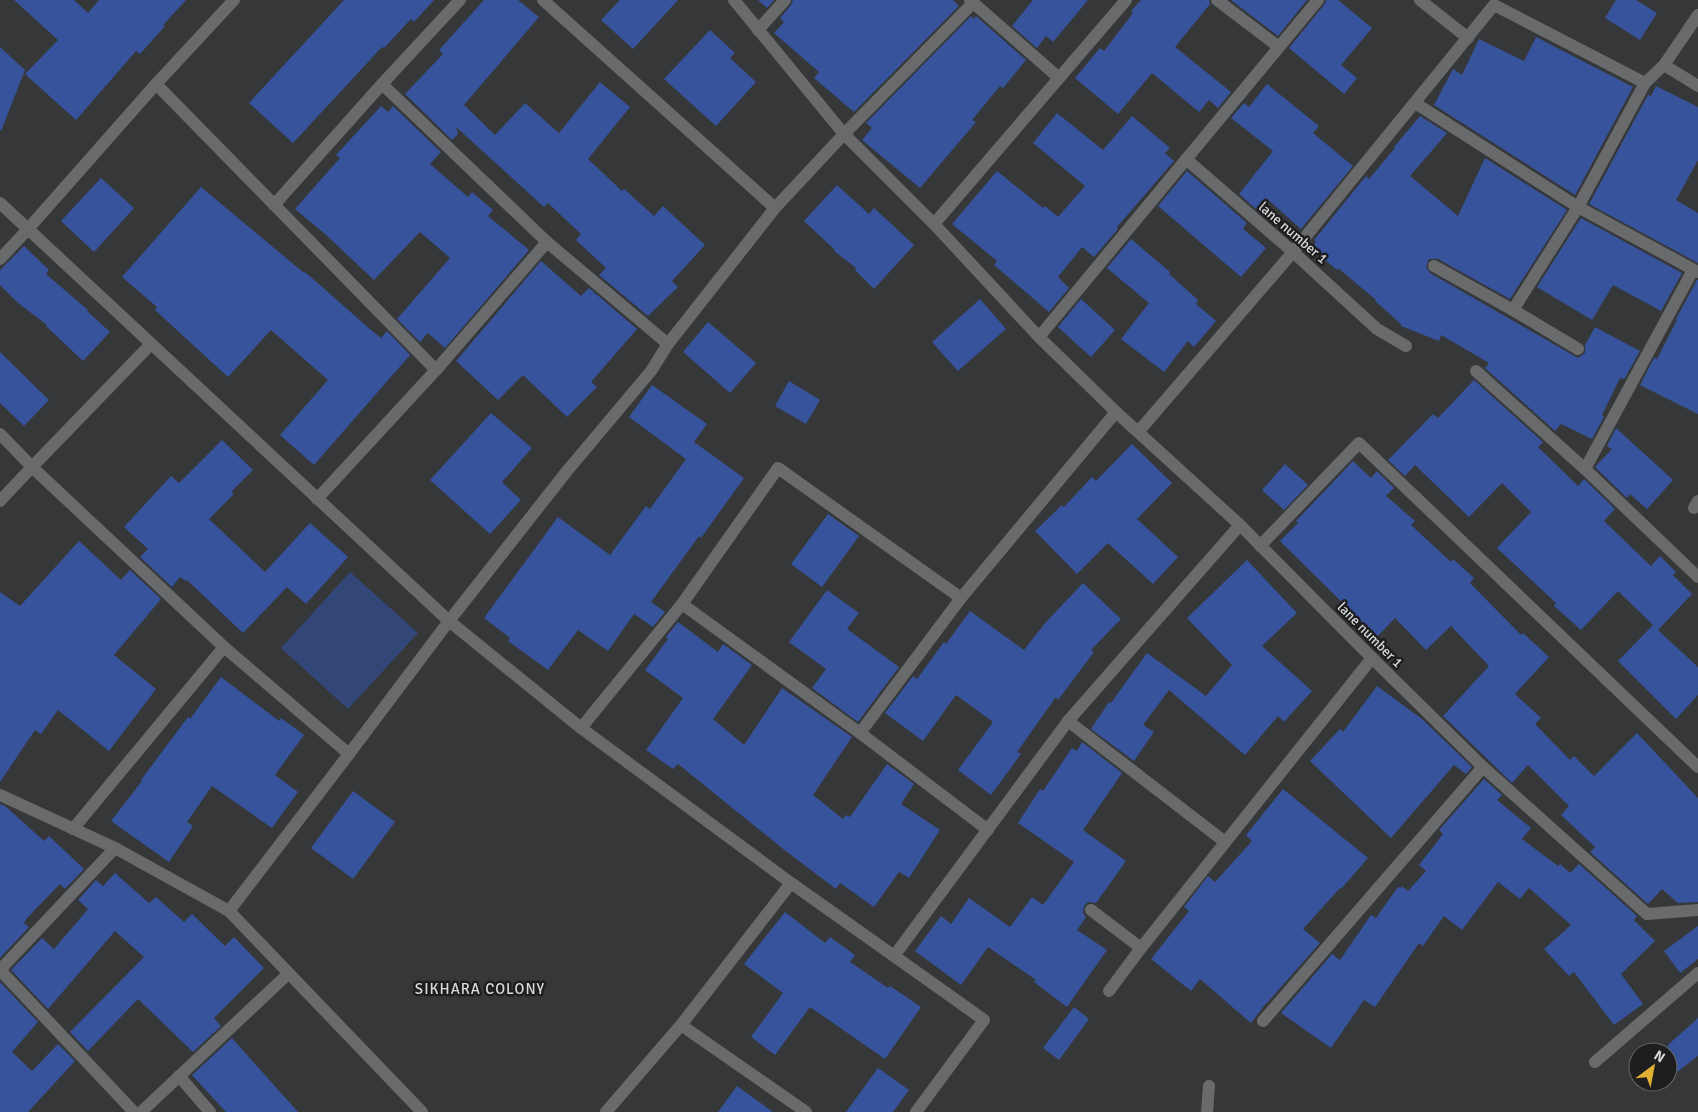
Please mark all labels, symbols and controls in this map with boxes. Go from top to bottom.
street label: lane number 1 [1255,199,1331,267]
street label: lane number 1 [1334,599,1406,671]
district label: SIKHARA COLONY [415,980,545,998]
north arrow [1628,1042,1678,1092]
text: N [1651,1047,1668,1066]

